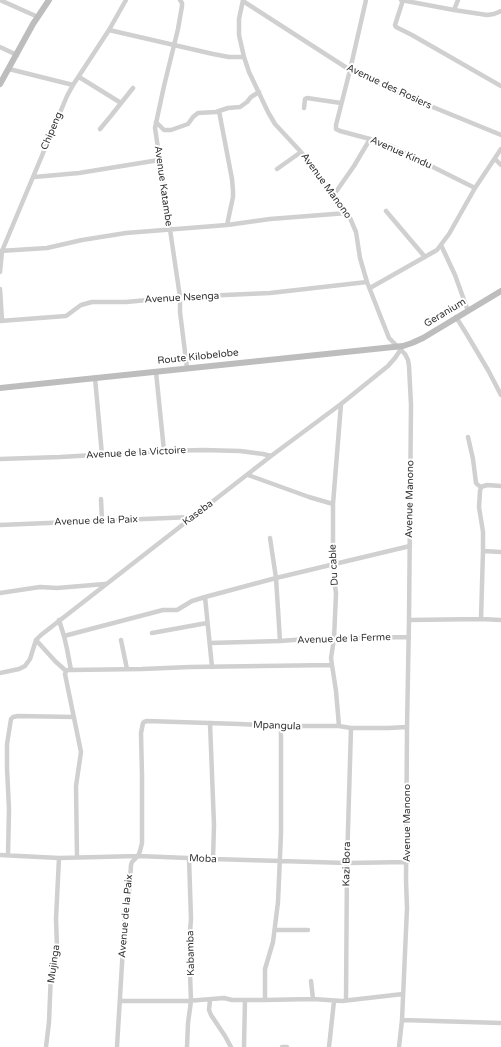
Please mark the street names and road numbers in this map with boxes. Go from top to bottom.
street label: Avenue des Rosiers [345,62,433,112]
street label: Chipeng [39,110,65,152]
street label: Avenue Kindu [368,134,434,172]
street label: Avenue Katambe [151,145,175,227]
street label: Avenue Manono [298,151,354,221]
street label: Avenue Nsenga [144,290,220,306]
street label: Geranium [422,296,468,330]
street label: Route Kilobelobe [157,347,239,367]
street label: Avenue de la Victoire [86,444,186,462]
street label: Avenue Manono [403,460,417,538]
street label: Kaseba [181,498,215,528]
street label: Avenue de la Paix [54,514,138,528]
street label: Du cable [327,544,341,586]
street label: Avenue de la Ferme [297,631,391,647]
street label: Mpangula [253,719,301,733]
street label: Avenue Manono [401,784,413,862]
street label: Kazi Bora [341,841,353,887]
street label: Moba [189,852,217,866]
street label: Avenue de la Paix [116,874,136,958]
street label: Kabamba [185,930,197,976]
street label: Mujinga [45,944,63,984]

